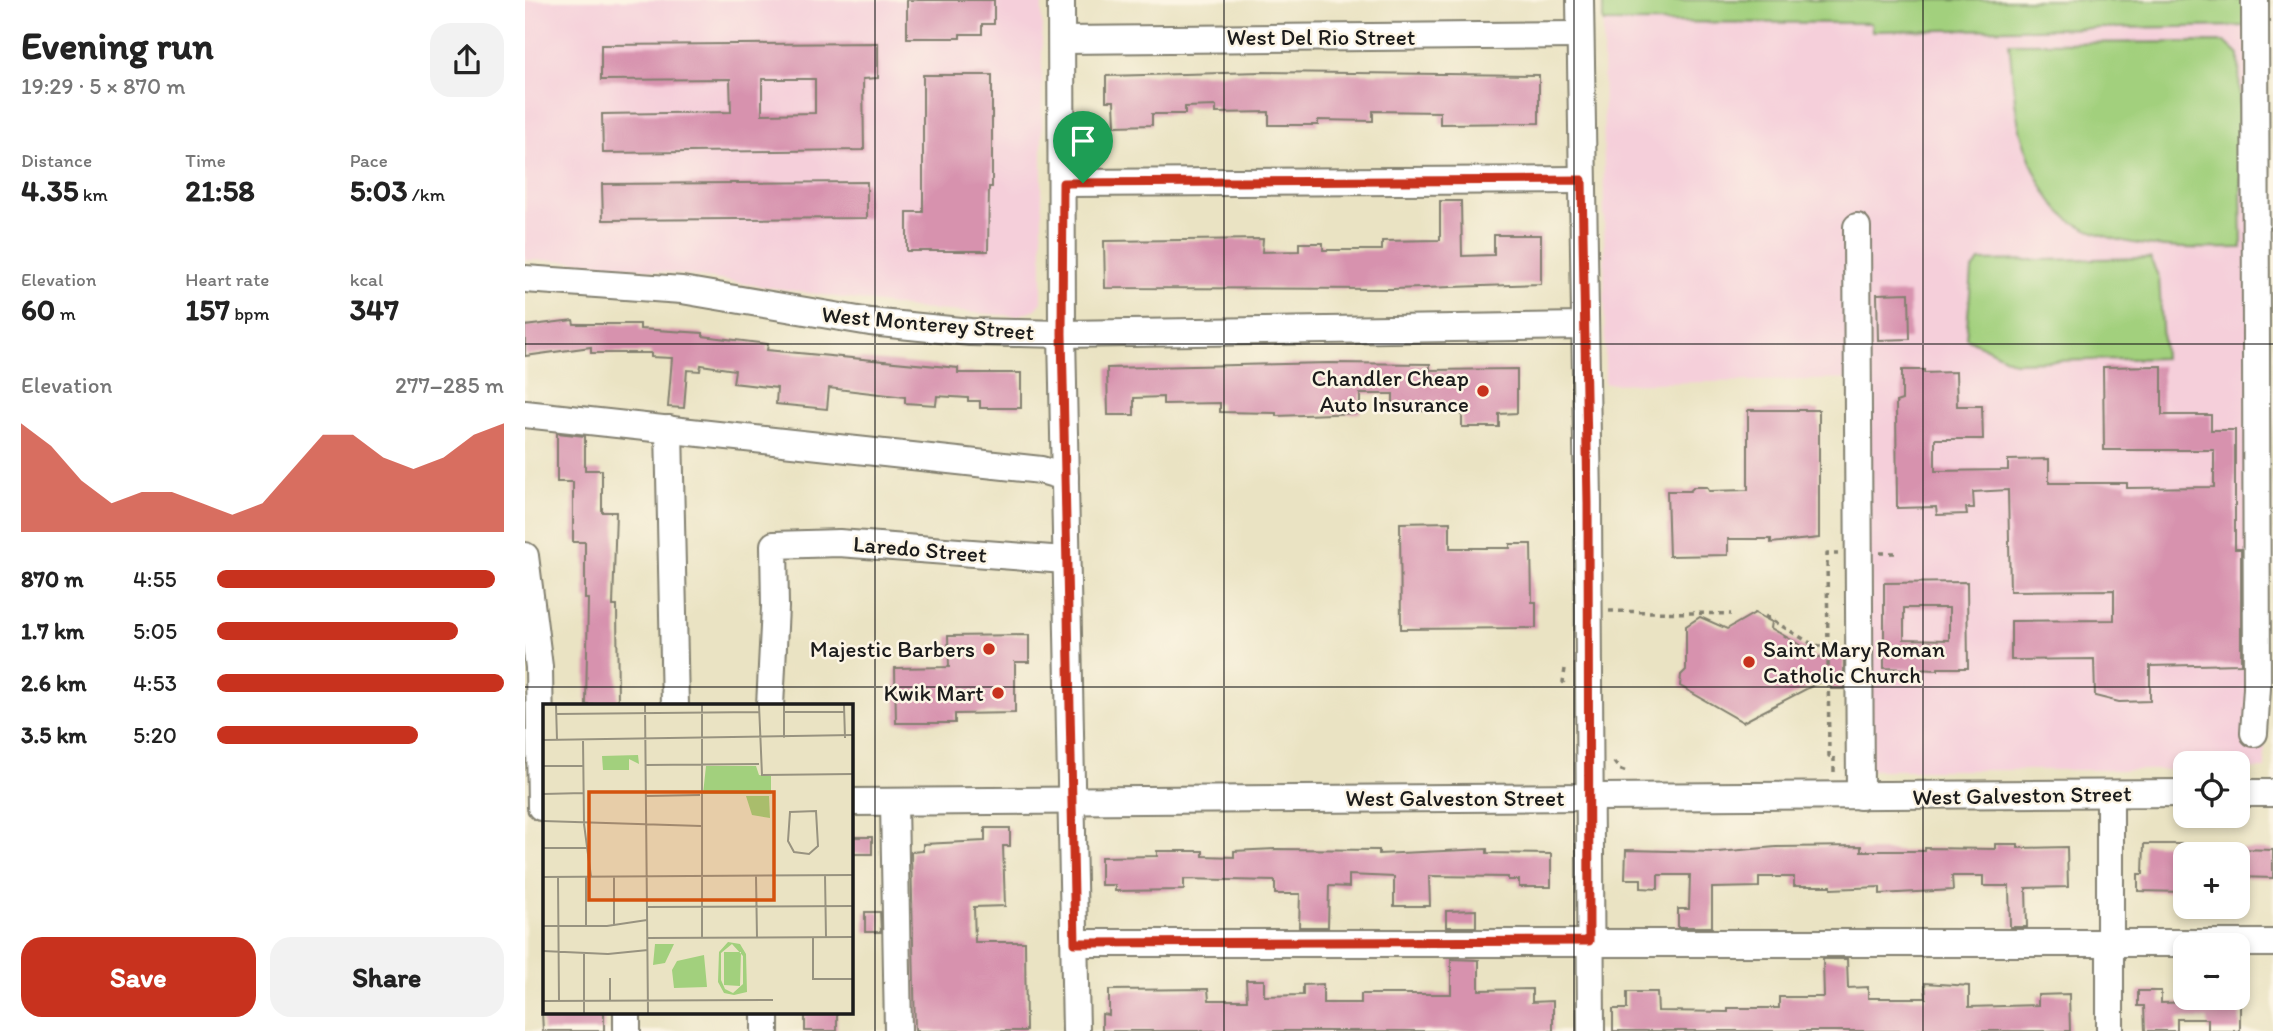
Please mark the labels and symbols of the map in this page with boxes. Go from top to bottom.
street label: West Del Rio Street [1227,23,1416,51]
pin [1053,111,1113,183]
street label: West Monterey Street [820,300,1036,346]
place label: Chandler Cheap Auto Insurance [1312,364,1469,418]
marker: Chandler Cheap Auto Insurance [1475,383,1491,399]
street label: Laredo Street [852,529,988,569]
place label: Majestic Barbers [810,635,975,663]
place label: Saint Mary Roman Catholic Church [1763,635,1945,689]
marker: Majestic Barbers [981,641,997,657]
marker: Saint Mary Roman Catholic Church [1741,654,1757,670]
place label: Kwik Mart [884,679,984,707]
marker: Kwik Mart [990,685,1006,701]
inset map [543,704,852,1014]
street label: West Galveston Street [1912,779,2132,811]
street label: West Galveston Street [1345,784,1565,812]

